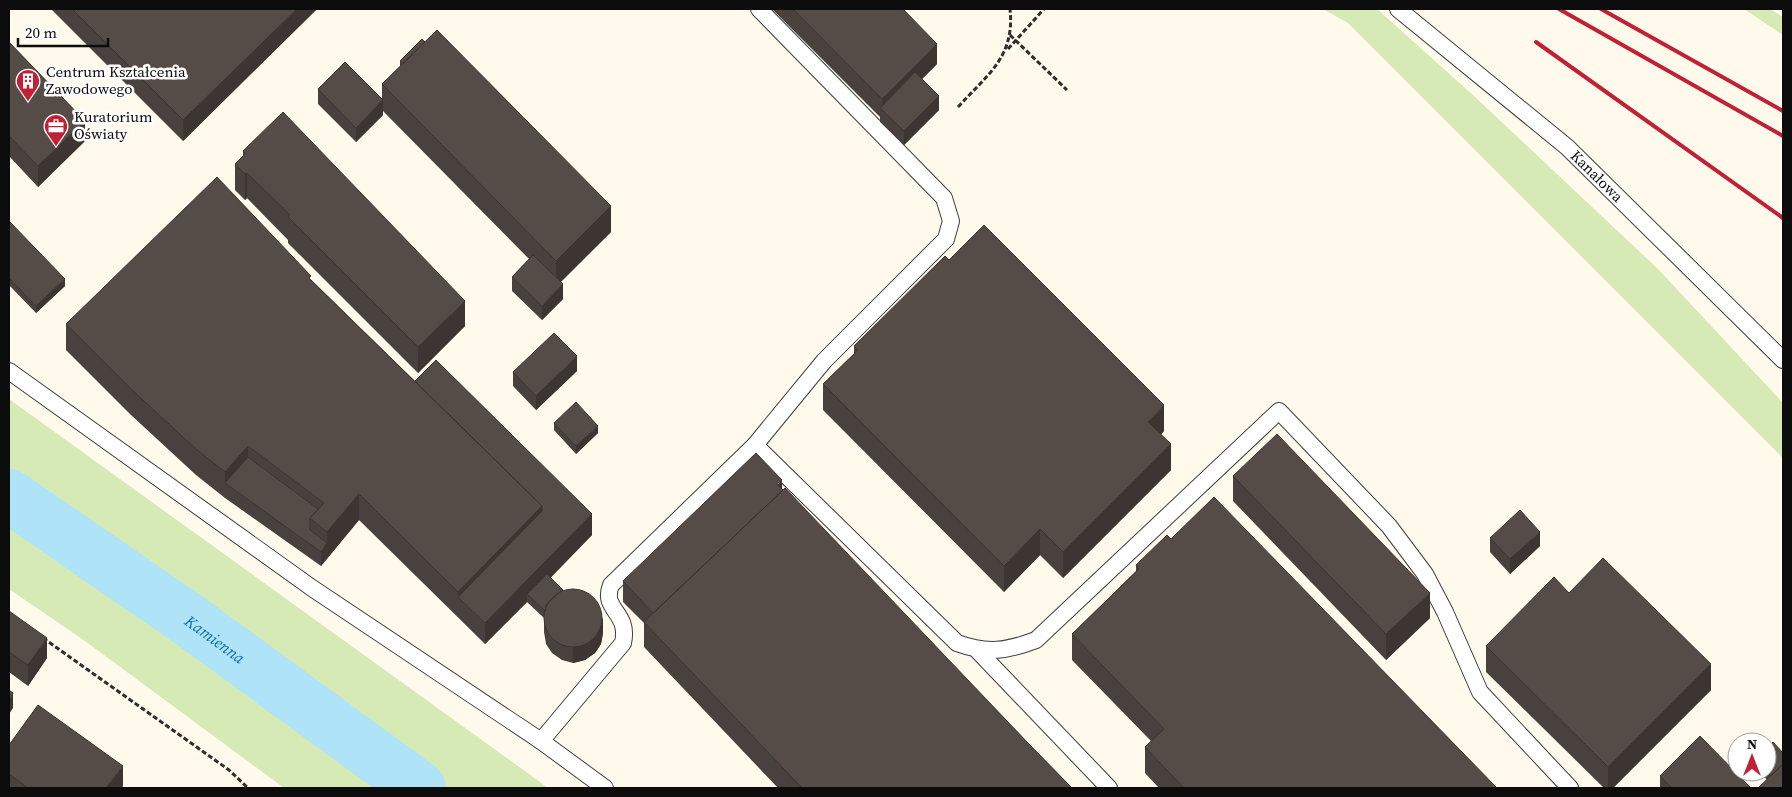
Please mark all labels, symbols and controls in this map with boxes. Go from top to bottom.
scale bar [18,15,108,47]
text: 20 m [25,22,57,43]
place label: Centrum Kształcenia Zawodowego [46,61,186,99]
building icon: Centrum Kształcenia Zawodowego [15,68,41,102]
place label: Kuratorium Oświaty [74,106,153,144]
office icon: Kuratorium Oświaty [43,113,69,147]
street label: Kanałowa [1566,145,1628,207]
water label: Kamienna [180,609,250,669]
north arrow [1727,732,1777,782]
text: N [1747,734,1757,754]

